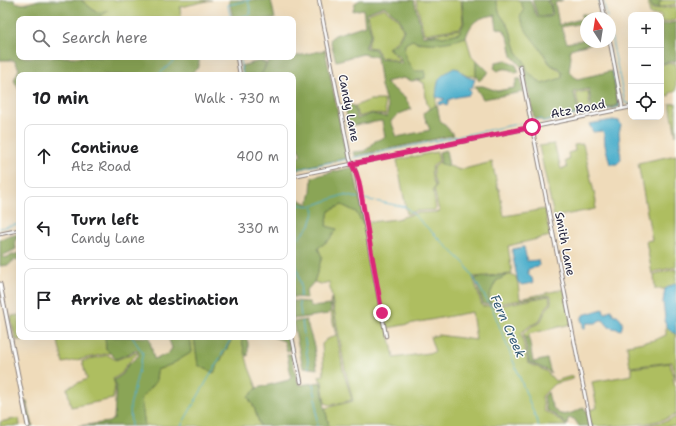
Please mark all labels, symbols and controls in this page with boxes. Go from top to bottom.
north arrow [580,12,616,48]
map controls [628,12,664,120]
button: + [628,12,664,48]
search box [16,16,296,60]
icon: search [30,27,52,49]
text: Search here [62,28,148,48]
button: − [628,48,664,84]
street label: Candy Lane [335,73,363,143]
button: locate [628,84,664,120]
text: 10 min [32,87,89,109]
text: Walk · 730 m [194,90,280,107]
street label: Atz Road [549,96,607,122]
route start [523,118,541,136]
text: Continue [71,138,139,158]
icon: ahead [33,145,55,167]
text: 400 m [236,148,279,165]
text: Atz Road [71,158,131,175]
text: Turn left [71,210,139,230]
street label: Smith Lane [551,211,579,277]
icon: left [33,217,55,239]
text: 330 m [237,220,279,237]
text: Candy Lane [71,230,145,247]
icon: arrive [33,289,55,311]
text: Arrive at destination [71,290,239,310]
water label: Fern Creek [486,292,530,361]
route end [373,304,391,322]

